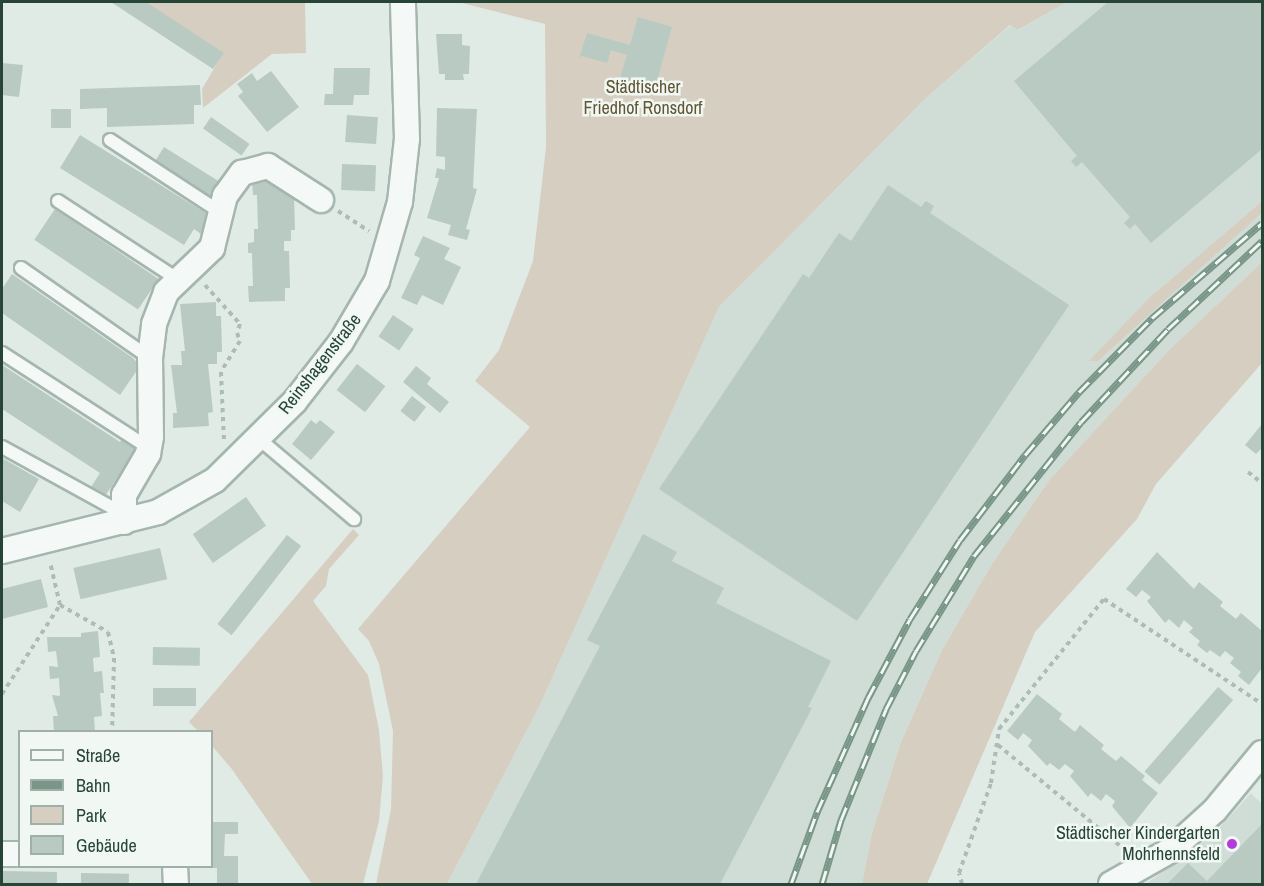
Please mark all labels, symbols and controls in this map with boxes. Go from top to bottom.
park label: Städtischer Friedhof Ronsdorf [584,77,702,119]
street label: Reinshagenstraße [274,310,366,418]
legend [18,730,213,868]
text: Straße [76,743,120,768]
text: Bahn [76,773,110,798]
text: Park [76,803,106,828]
place label: Städtischer Kindergarten Mohrhennsfeld [1056,823,1220,866]
text: Gebäude [76,833,137,858]
marker: Städtischer Kindergarten Mohrhennsfeld [1225,837,1239,851]

